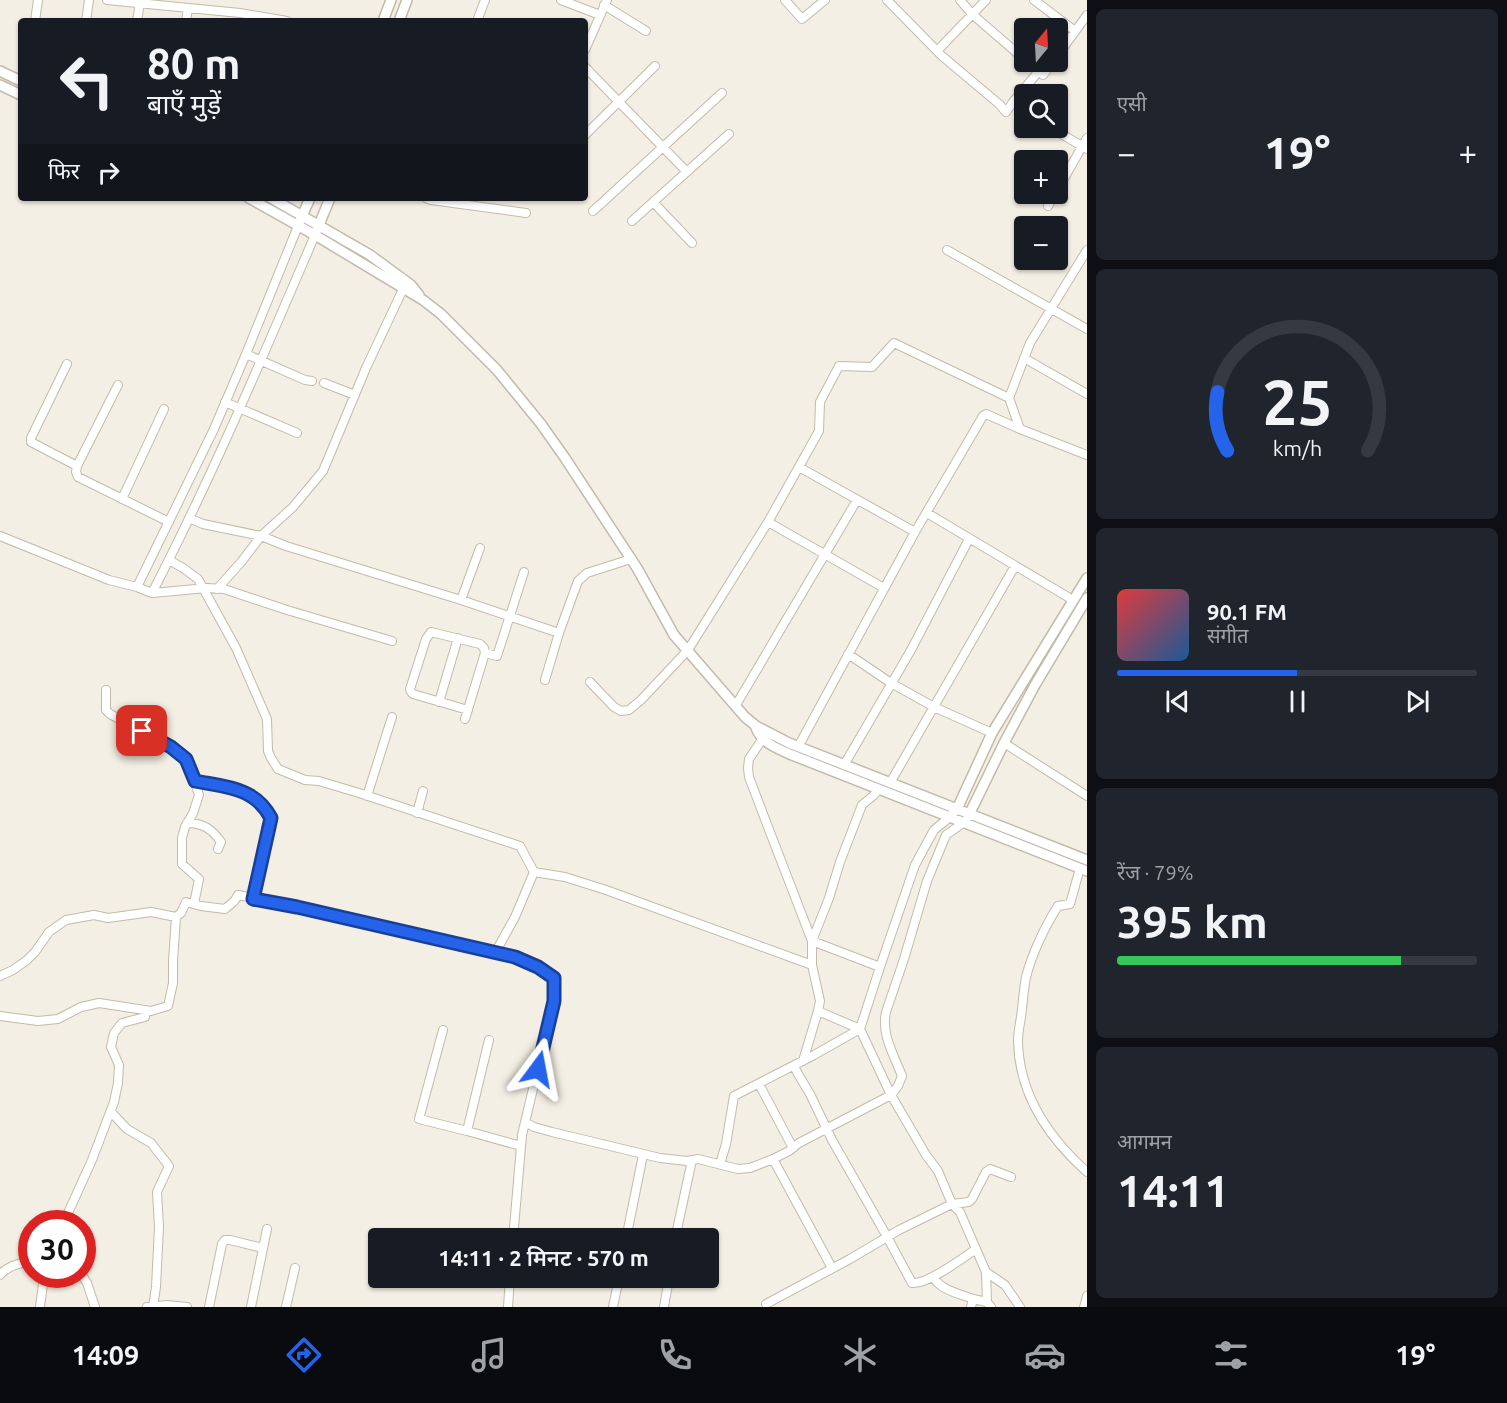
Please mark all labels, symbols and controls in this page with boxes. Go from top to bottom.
north arrow [1014,18,1068,72]
map controls [1014,18,1068,270]
text: 80 m [147,40,241,87]
icon: left [48,42,126,120]
button: search [1014,84,1068,138]
text: बाएँ मुड़ें [147,89,221,119]
text: एसी [1117,92,1147,115]
text: 19° [1264,127,1330,178]
text: − [1117,134,1136,171]
text: + [1458,134,1477,171]
button: + [1014,150,1068,204]
icon: right [92,156,125,189]
text: फिर [48,158,80,183]
button: − [1014,216,1068,270]
text: 25 [1262,367,1332,437]
text: km/h [1272,436,1322,460]
text: 90.1 FM [1207,599,1287,624]
text: संगीत [1207,624,1248,647]
icon: previous [1161,685,1194,718]
icon: pause [1281,685,1314,718]
icon: next [1401,685,1434,718]
pin [116,705,167,756]
icon: arrive [125,714,158,747]
text: रेंज · 79% [1117,861,1193,884]
text: 395 km [1117,896,1268,947]
position arrow [506,1037,570,1101]
text: आगमन [1117,1130,1172,1153]
text: 14:11 [1117,1165,1230,1216]
speed limit sign: 30 [18,1210,96,1288]
text: 14:11 · 2 मिनट · 570 m [438,1245,649,1270]
icon: directions [283,1334,325,1376]
icon: music [468,1334,510,1376]
icon: phone [654,1334,696,1376]
icon: climate [839,1334,881,1376]
icon: car [1024,1334,1066,1376]
icon: filters [1210,1334,1252,1376]
text: 14:09 [72,1340,139,1370]
text: 19° [1395,1340,1435,1370]

